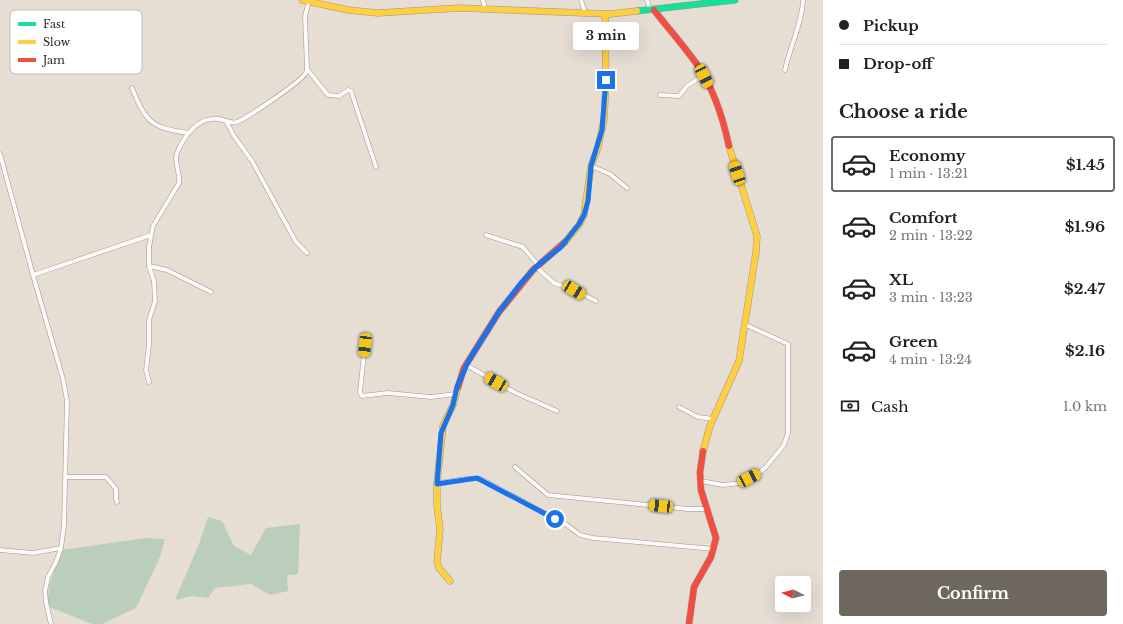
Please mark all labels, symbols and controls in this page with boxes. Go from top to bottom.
legend [10,10,142,74]
text: Pickup [863,16,919,35]
text: Fast [43,17,66,31]
callout: 3 min [573,22,639,50]
text: 3 min [586,27,626,44]
text: Slow [43,35,71,49]
text: Jam [41,53,65,67]
text: Drop-off [863,54,933,73]
car [693,63,715,89]
route end [597,71,615,89]
text: Choose a ride [839,101,968,123]
icon: car [841,146,877,182]
text: Economy [889,146,966,165]
text: $1.45 [1066,155,1105,174]
car [728,160,746,186]
text: 1 min · 13:21 [889,165,968,182]
icon: car [841,208,877,244]
text: Comfort [889,208,957,227]
text: $1.96 [1065,217,1105,236]
text: 2 min · 13:22 [889,227,973,244]
icon: car [841,270,877,306]
text: XL [889,270,913,289]
car [561,279,587,301]
text: $2.47 [1064,279,1105,298]
text: 3 min · 13:23 [889,289,973,306]
car [358,332,372,358]
icon: car [841,332,877,368]
text: Green [889,332,938,351]
text: $2.16 [1065,341,1105,360]
text: 4 min · 13:24 [889,351,972,368]
car [483,371,509,393]
icon: cash [839,395,861,417]
text: Cash [871,397,908,416]
text: 1.0 km [1063,398,1107,415]
car [736,467,762,489]
car [648,499,674,513]
route start [546,510,564,528]
button: Confirm [839,570,1107,616]
north arrow [775,576,811,612]
map controls [775,576,811,612]

